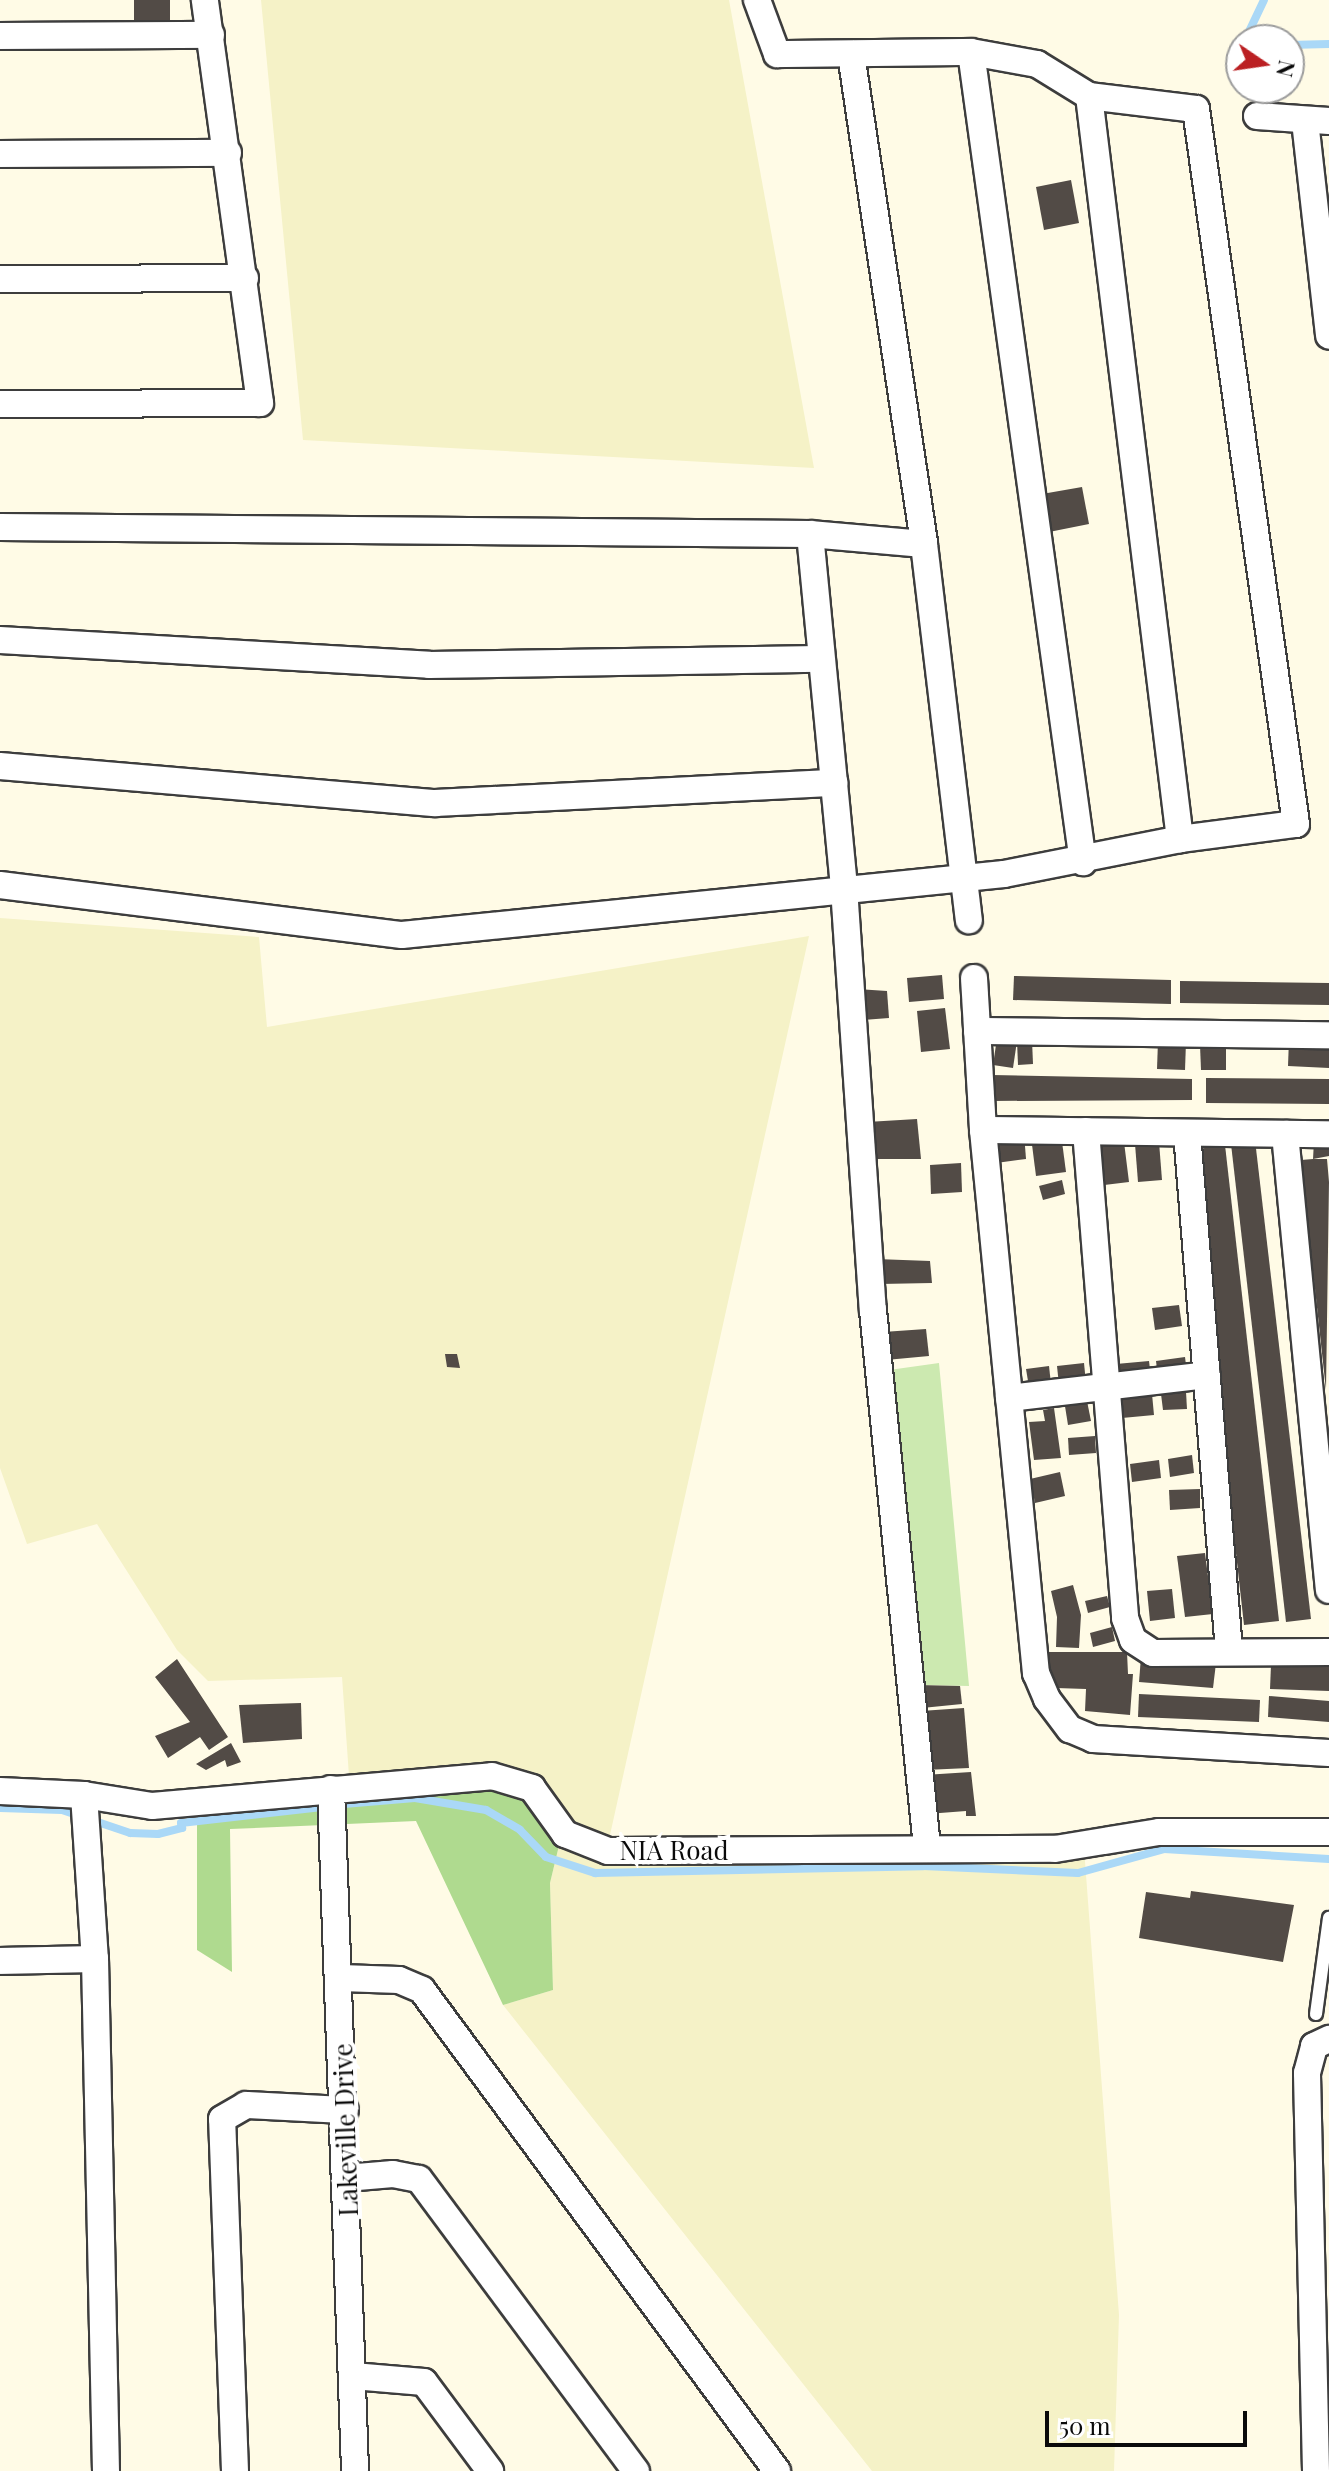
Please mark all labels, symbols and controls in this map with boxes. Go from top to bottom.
north arrow [1225,24,1305,104]
text: N [1270,58,1303,80]
street label: NIA Road [619,1834,729,1866]
street label: Lakeville Drive [326,2043,364,2217]
scale bar [1049,2395,1251,2445]
text: 50 m [1059,2409,1111,2441]

